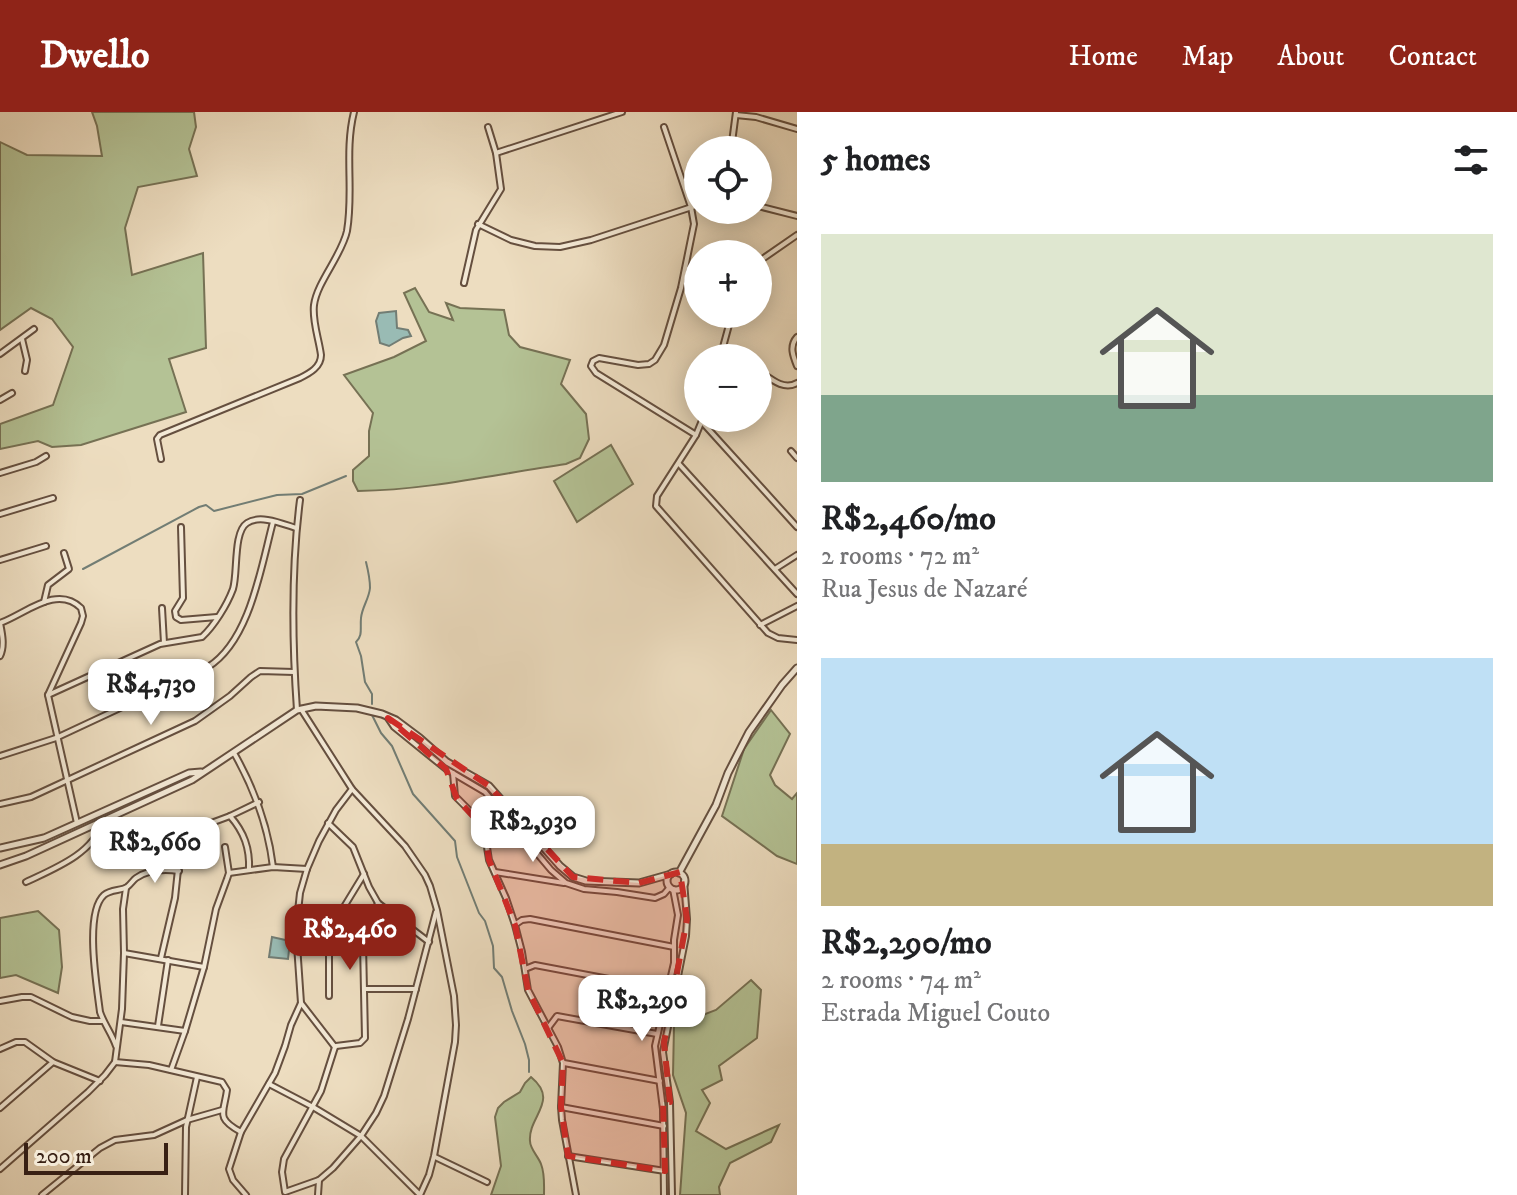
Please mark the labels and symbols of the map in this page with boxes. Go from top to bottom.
pin: R$4,730 [77,659,225,727]
pin: R$2,930 [459,796,607,864]
pin: R$2,660 [81,817,229,885]
pin: R$2,460 [276,904,424,972]
pin: R$2,290 [568,975,716,1043]
scale bar [24,1139,168,1175]

